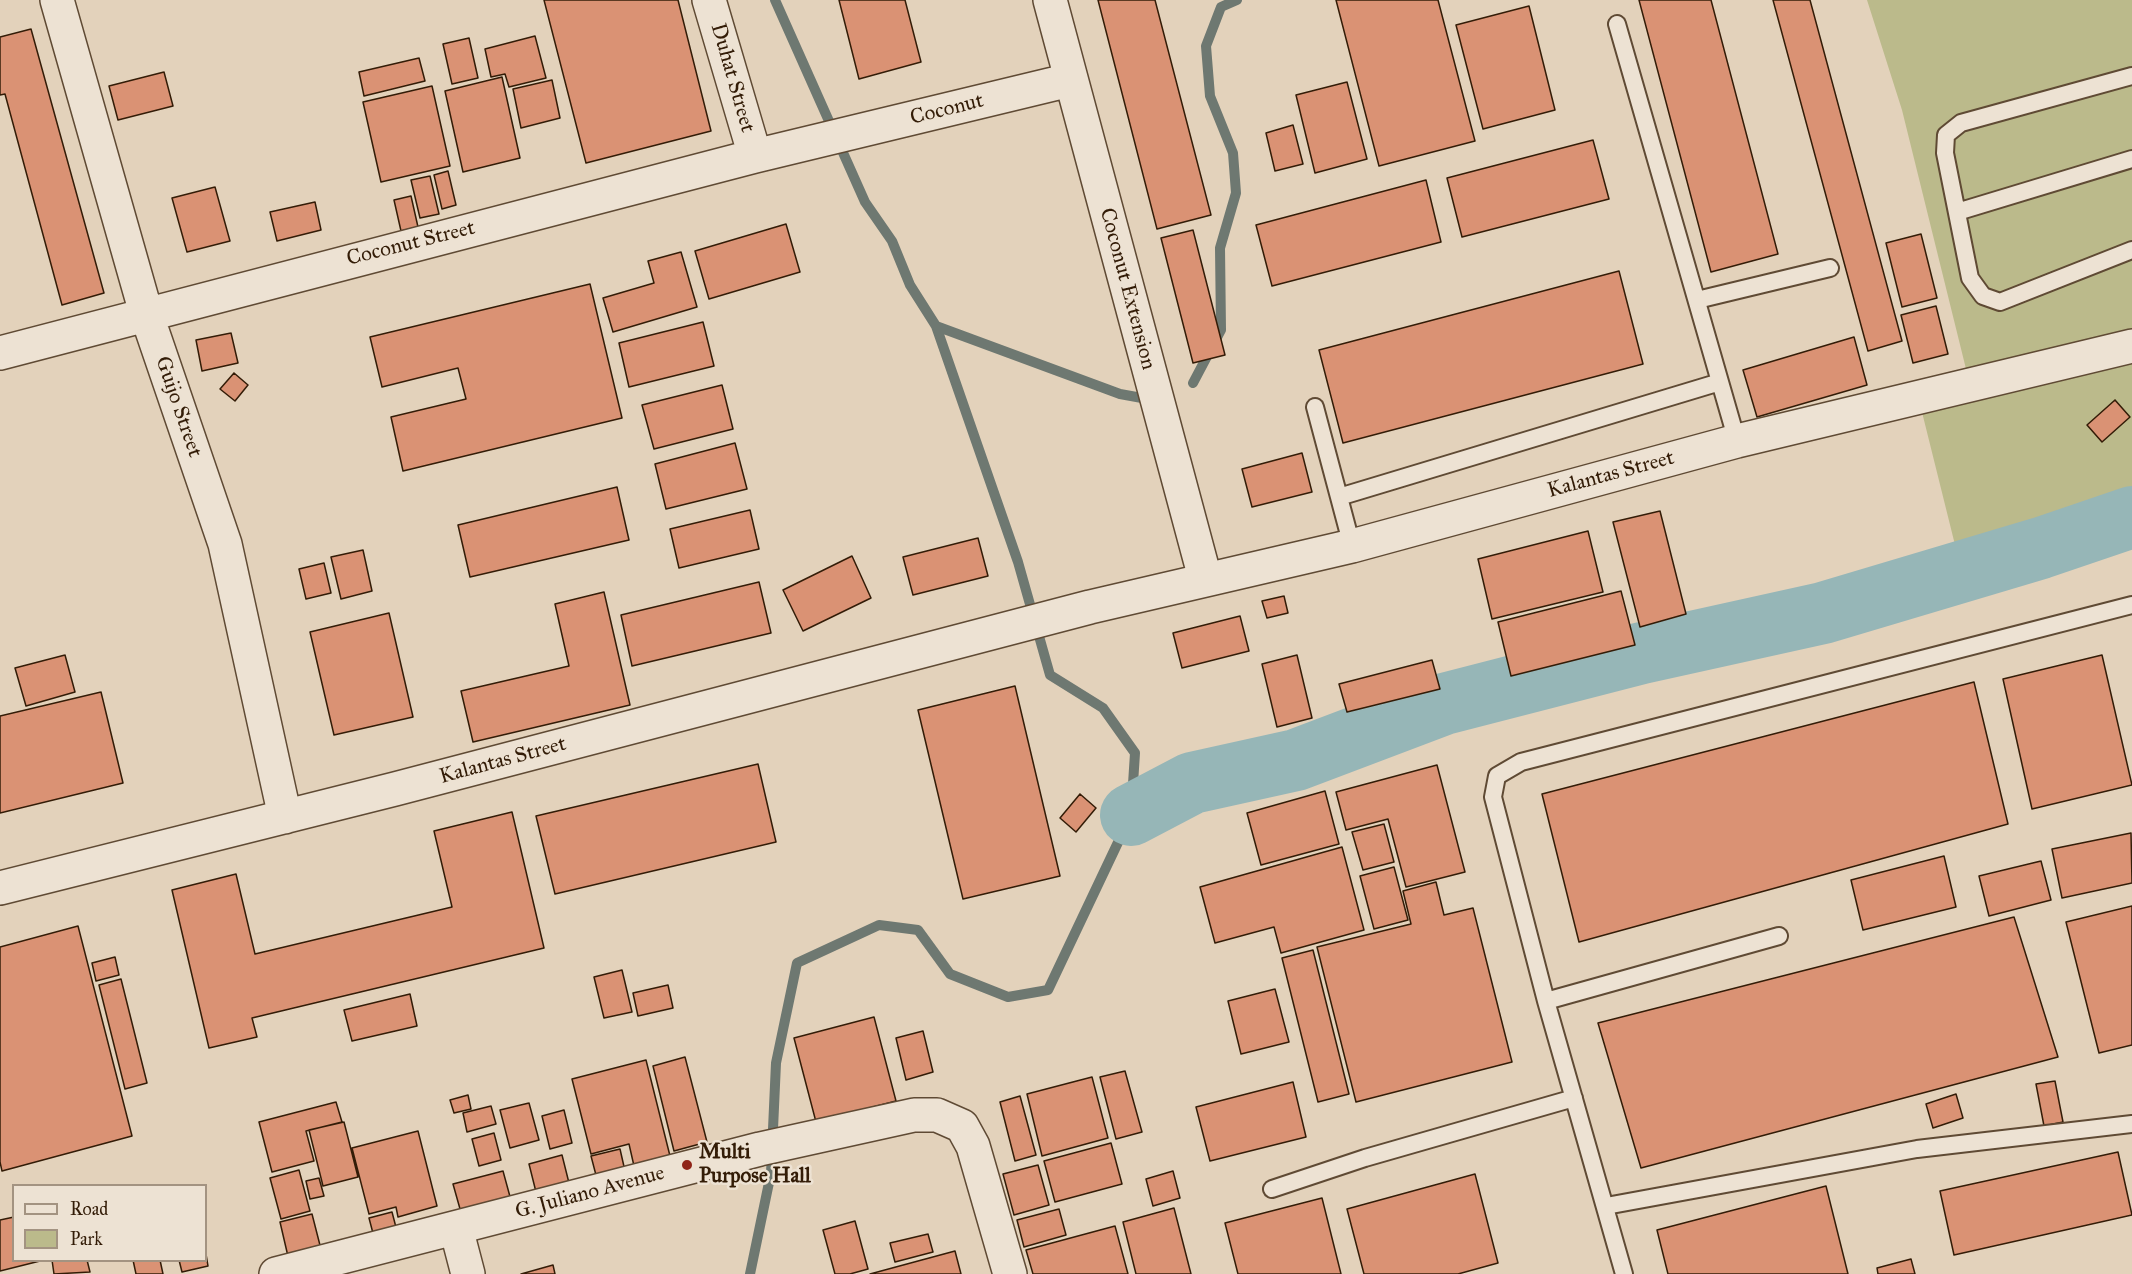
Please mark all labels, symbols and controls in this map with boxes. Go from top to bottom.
street label: Duhat Street [704,20,760,136]
street label: Coconut [908,89,986,131]
street label: Coconut Extension [1093,205,1161,373]
street label: Coconut Street [344,216,478,272]
street label: Guijo Street [149,353,207,461]
street label: Kalantas Street [1545,446,1677,504]
street label: Kalantas Street [437,732,569,790]
place label: Multi Purpose Hall [699,1140,811,1190]
marker: Multi Purpose Hall [680,1158,694,1172]
street label: G. Juliano Avenue [513,1161,667,1225]
legend [12,1184,207,1262]
text: Road [70,1198,108,1220]
text: Park [70,1228,103,1250]

